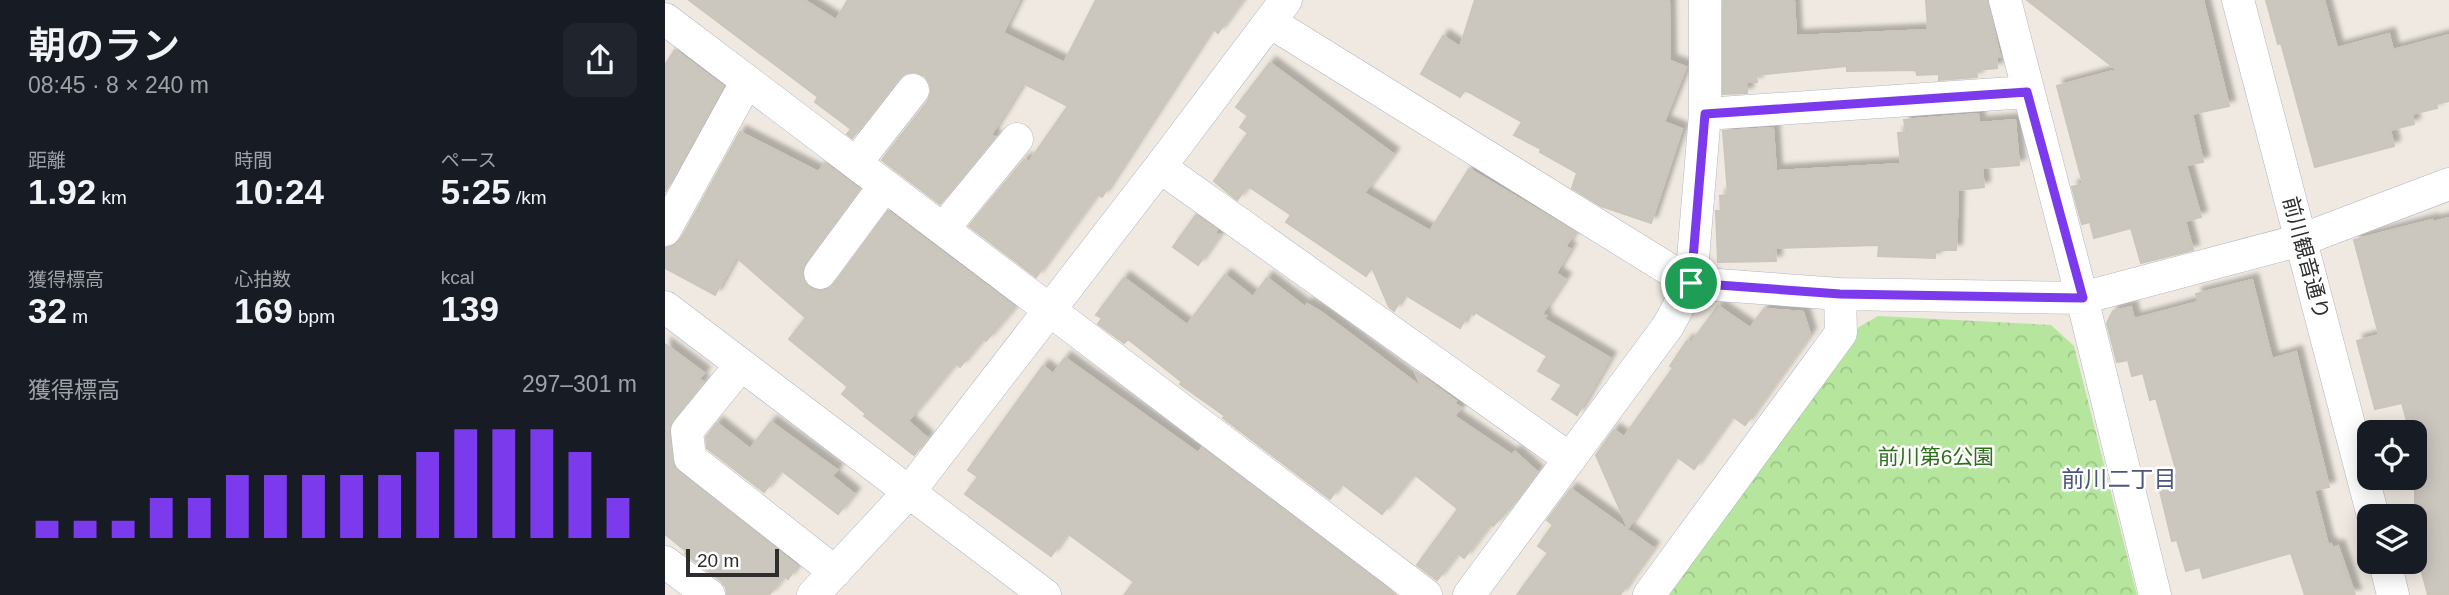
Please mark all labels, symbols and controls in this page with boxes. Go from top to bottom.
button: share [563,23,637,97]
text: 朝のラン [28,25,180,67]
text: 08:45 · 8 × 240 m [28,72,209,98]
text: 距離 [28,150,66,171]
text: 時間 [234,150,272,171]
text: ペース [441,150,497,171]
text: 1.92 [28,172,96,211]
text: 10:24 [234,172,324,211]
text: 5:25 [441,172,511,211]
text: km [96,187,127,208]
text: /km [511,187,547,208]
street label: 前川観音通り [2279,194,2334,322]
pin [1661,253,1721,313]
icon: arrive [1672,264,1710,302]
text: kcal [441,267,474,288]
text: 獲得標高 [28,269,104,290]
text: 心拍数 [234,269,291,290]
text: 139 [441,289,499,328]
text: 32 [28,291,67,330]
text: 169 [234,291,293,330]
text: m [67,306,88,327]
text: bpm [293,306,335,327]
text: 297–301 m [522,371,637,397]
text: 獲得標高 [28,377,120,403]
map controls [2357,420,2427,574]
button: locate [2357,420,2427,490]
park label: 前川第6公園 [1878,445,1994,468]
district label: 前川二丁目 [2062,466,2177,492]
button: layers [2357,504,2427,574]
scale bar [686,546,779,578]
text: 20 m [697,550,739,571]

